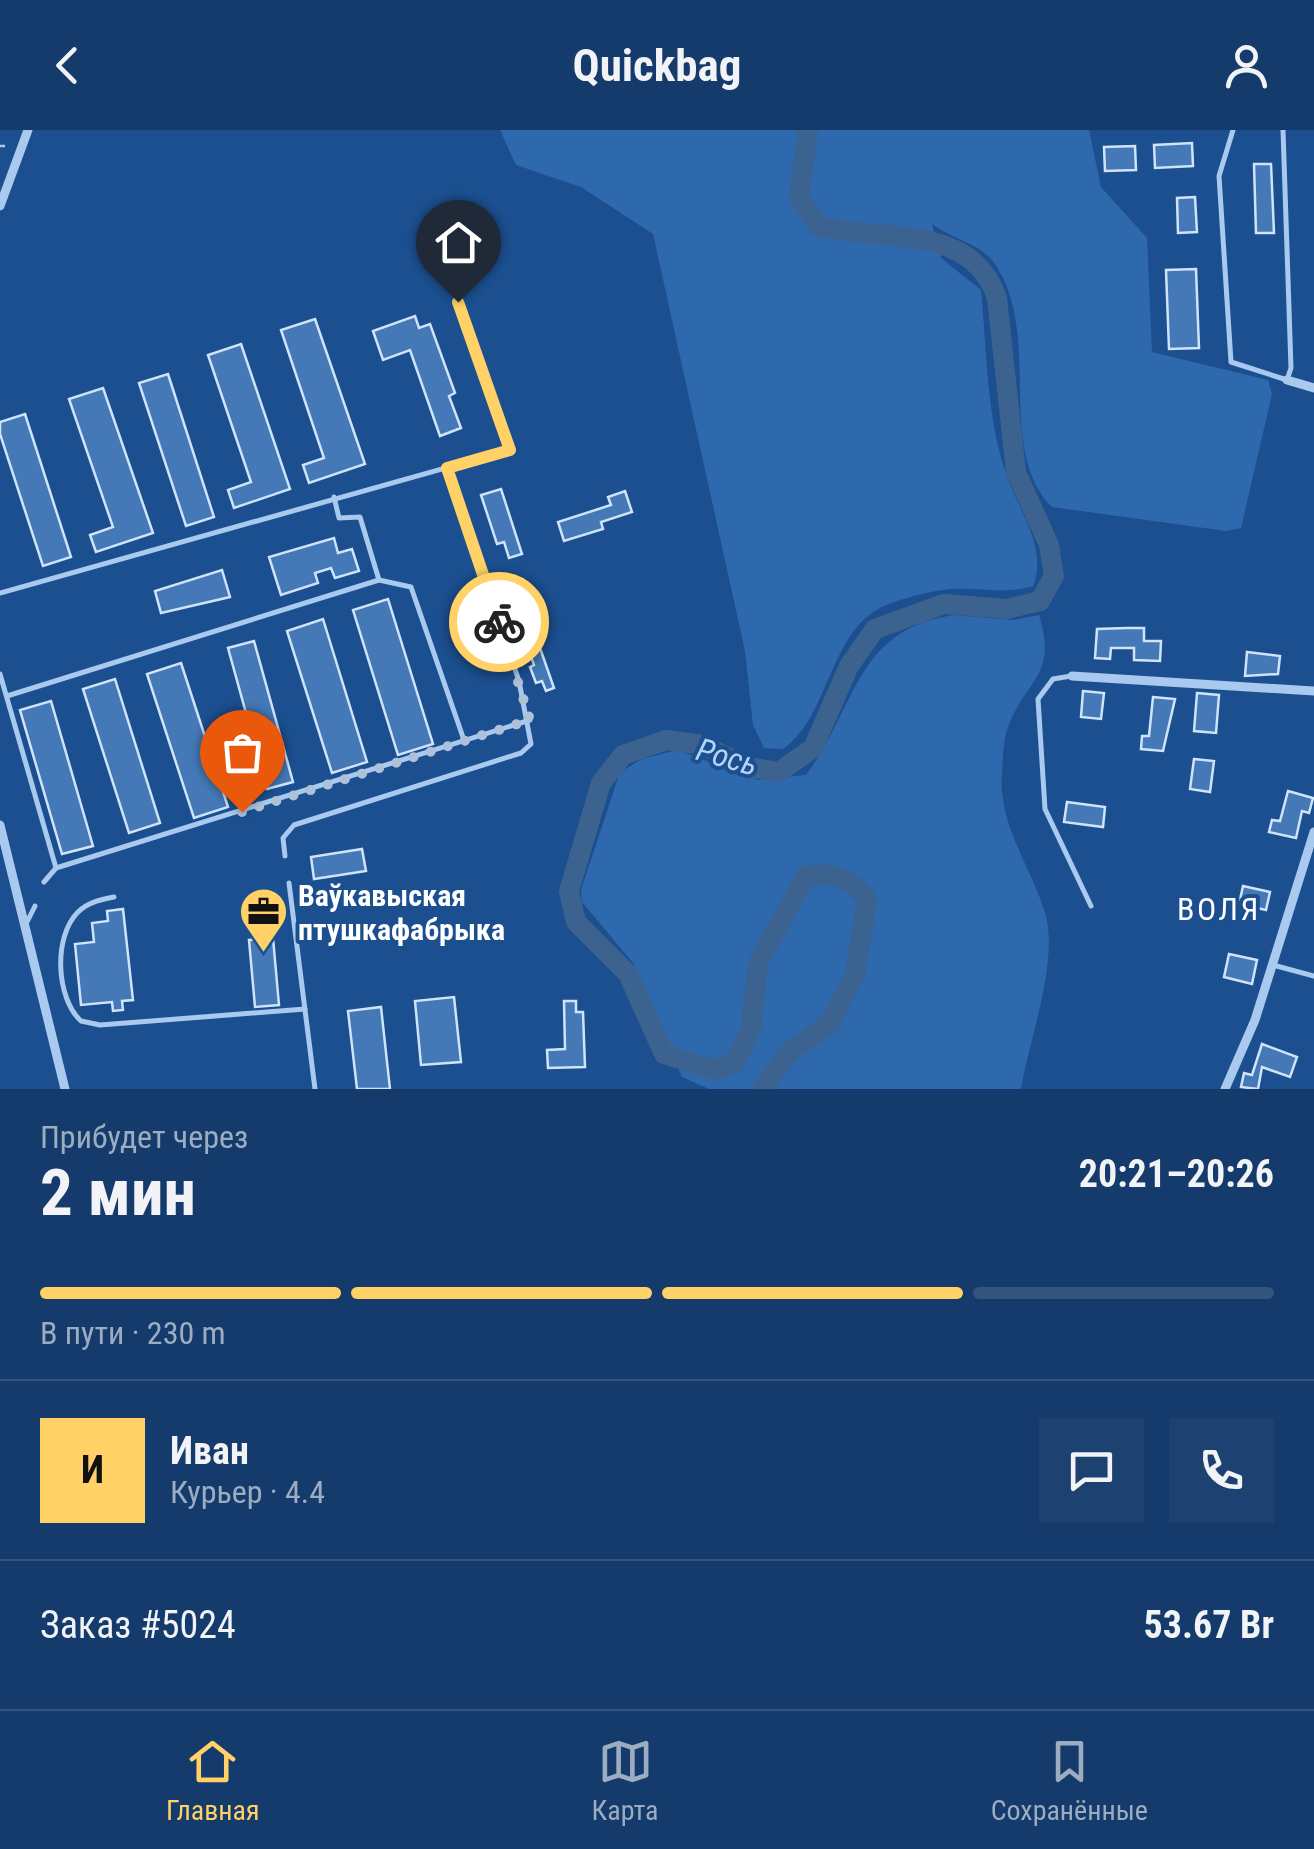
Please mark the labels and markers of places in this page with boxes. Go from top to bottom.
pin [416,200,501,303]
pin [200,710,285,813]
place label: Ваўкавыская птушкафабрыка [298,878,505,947]
office icon: Ваўкавыская птушкафабрыка [237,886,289,954]

